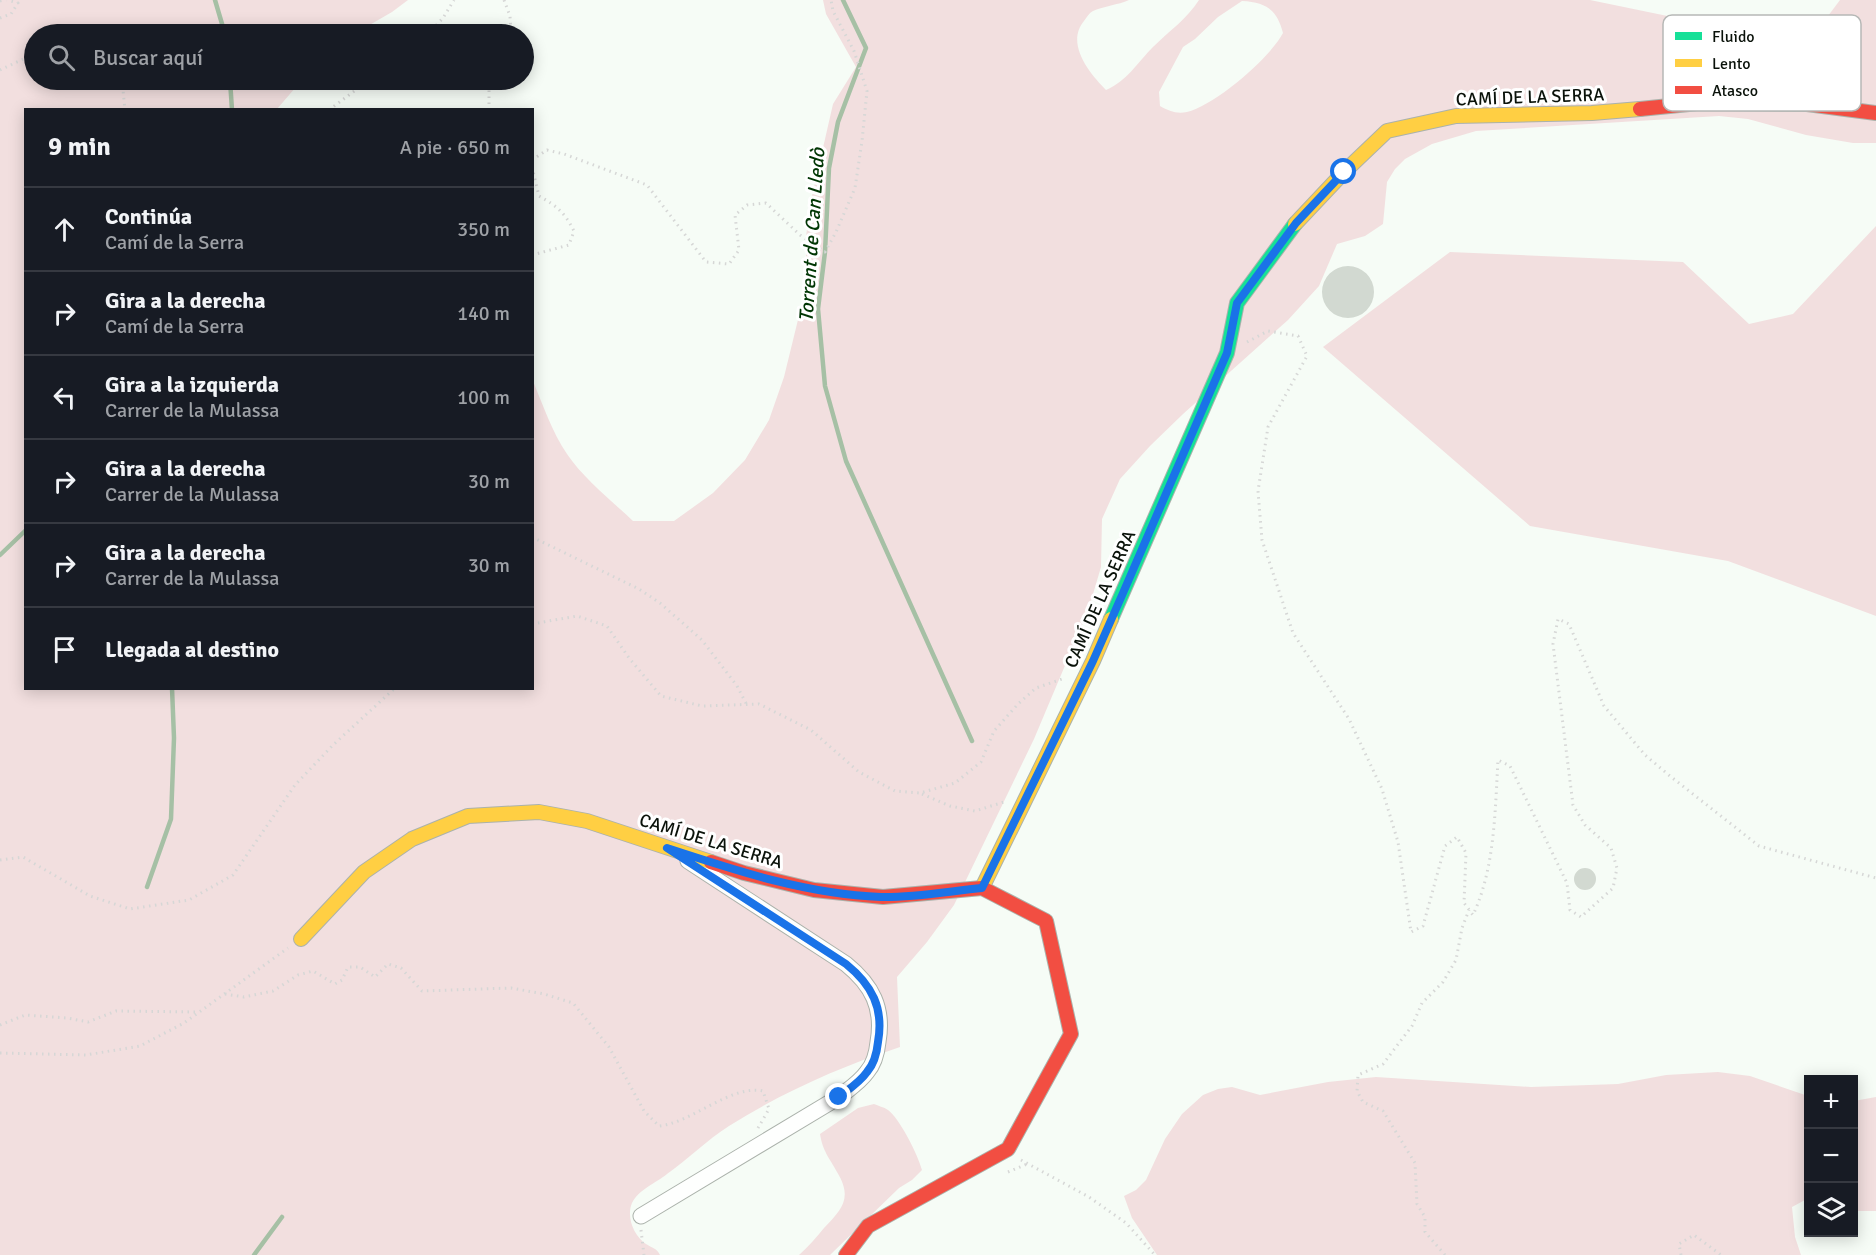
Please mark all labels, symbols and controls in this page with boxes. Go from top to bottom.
legend [1663,15,1861,111]
search box [24,24,534,90]
text: Fluido [1712,27,1755,47]
icon: search [45,41,78,74]
text: Buscar aquí [93,44,203,71]
text: Lento [1712,54,1750,74]
text: Atasco [1712,81,1758,101]
street label: CAMÍ DE LA SERRA [1455,83,1605,111]
text: 9 min [48,131,111,163]
text: A pie · 650 m [400,135,510,160]
water label: Torrent de Can Lledò [793,145,831,323]
route start [1330,158,1356,184]
text: Continúa [105,203,192,230]
icon: ahead [48,213,81,246]
text: 350 m [457,217,510,242]
text: Camí de la Serra [105,230,244,255]
text: Gira a la derecha [105,287,266,314]
icon: right [48,297,81,330]
text: 140 m [457,301,510,326]
text: Camí de la Serra [105,314,244,339]
text: Gira a la izquierda [105,371,279,398]
icon: left [48,381,81,414]
text: 100 m [457,385,510,410]
text: Carrer de la Mulassa [105,398,279,423]
text: Gira a la derecha [105,455,266,482]
icon: right [48,465,81,498]
text: 30 m [468,469,510,494]
text: Carrer de la Mulassa [105,482,279,507]
street label: CAMÍ DE LA SERRA [1060,527,1140,671]
text: Gira a la derecha [105,539,266,566]
icon: right [48,549,81,582]
text: 30 m [468,553,510,578]
text: Carrer de la Mulassa [105,566,279,591]
icon: arrive [48,633,81,666]
text: Llegada al destino [105,636,279,663]
street label: CAMÍ DE LA SERRA [637,809,785,873]
map controls [1804,1075,1858,1237]
button: + [1804,1075,1858,1129]
route end [825,1083,851,1109]
button: − [1804,1129,1858,1183]
button: layers [1804,1183,1858,1237]

